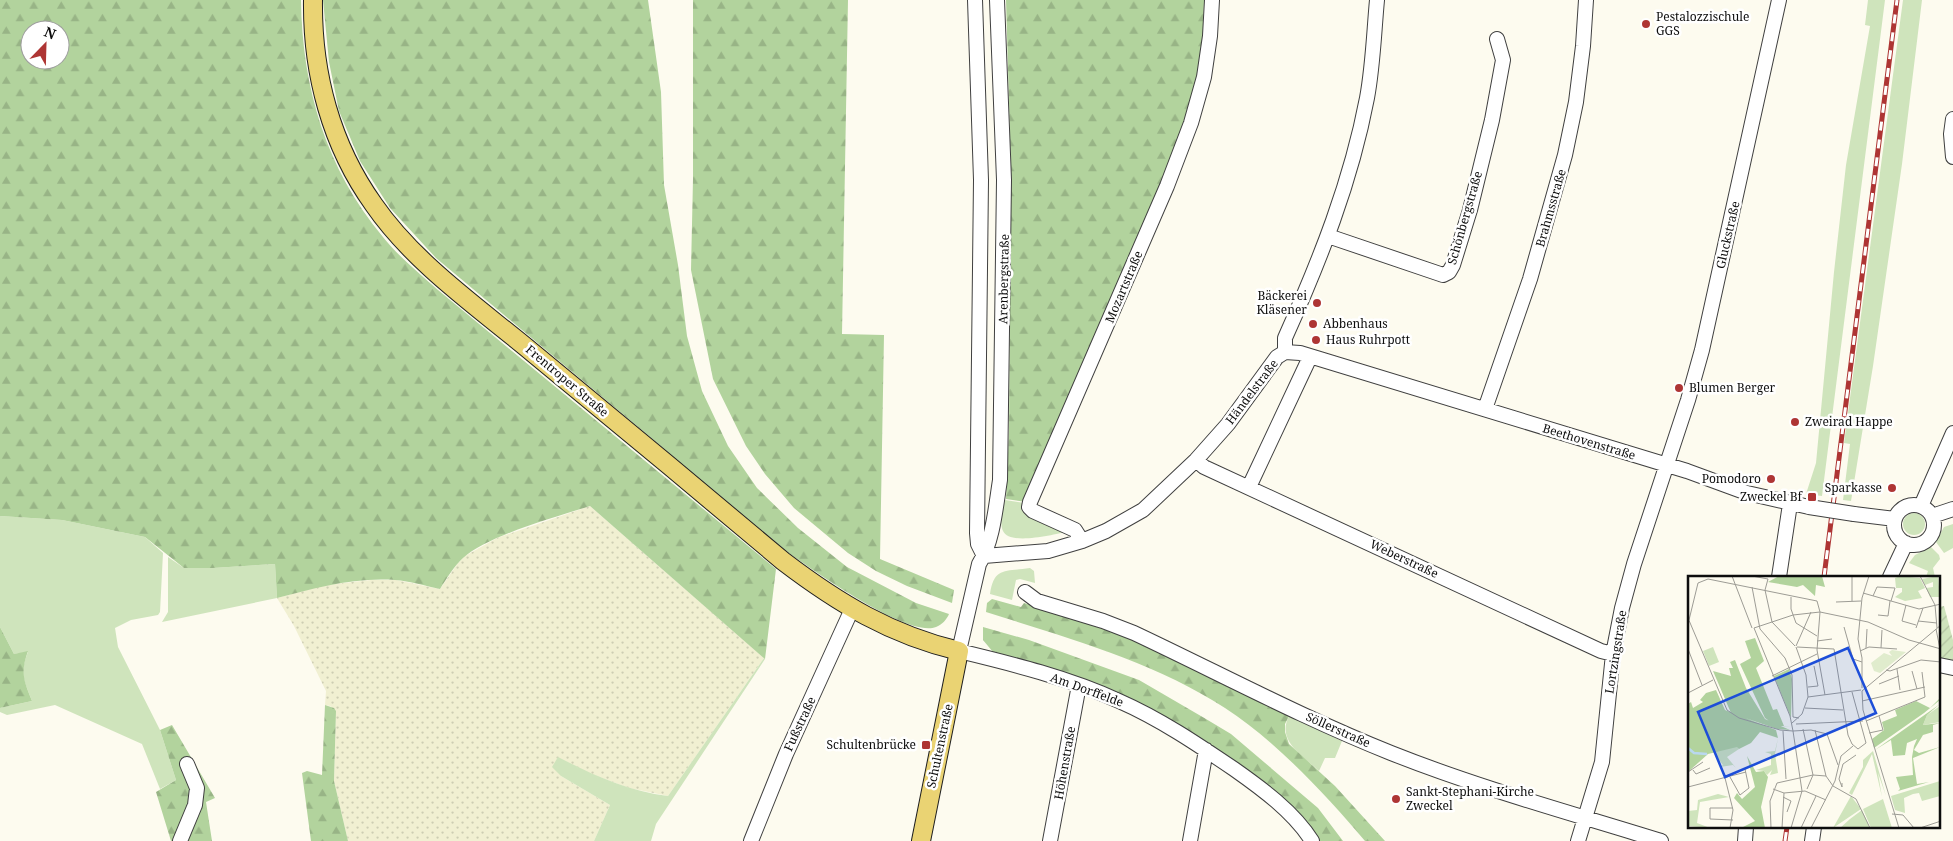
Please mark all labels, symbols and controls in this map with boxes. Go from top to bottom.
place label: Pestalozzischule GGS [1656,8,1750,39]
marker: Pestalozzischule GGS [1640,18,1652,30]
north arrow [20,20,70,70]
text: N [41,22,59,43]
street label: Brahmsstraße [1531,167,1570,249]
street label: Schönbergstraße [1443,169,1486,267]
street label: Gluckstraße [1711,199,1744,270]
street label: Arenbergstraße [994,234,1013,324]
street label: Mozartstraße [1101,248,1146,326]
place label: Bäckerei Kläsener [1256,287,1307,318]
marker: Bäckerei Kläsener [1311,297,1323,309]
place label: Abbenhaus [1323,315,1388,332]
marker: Abbenhaus [1307,318,1319,330]
place label: Haus Ruhrpott [1326,331,1410,348]
marker: Haus Ruhrpott [1310,334,1322,346]
street label: Frentroper Straße [522,341,612,420]
street label: Händelstraße [1221,356,1282,428]
place label: Blumen Berger [1689,379,1776,396]
marker: Blumen Berger [1673,382,1685,394]
place label: Zweirad Happe [1805,413,1893,430]
marker: Zweirad Happe [1789,416,1801,428]
street label: Beethovenstraße [1540,419,1638,464]
place label: Pomodoro [1702,470,1761,487]
marker: Pomodoro [1765,473,1777,485]
place label: Sparkasse [1825,479,1882,496]
marker: Sparkasse [1886,482,1898,494]
place label: Zweckel Bf [1740,488,1804,505]
marker: Zweckel Bf [1806,491,1818,503]
street label: Weberstraße [1367,535,1441,582]
inset map [1688,576,1940,828]
street label: Lortzingstraße [1601,609,1631,695]
street label: Am Dorffelde [1048,668,1126,711]
street label: Fußstraße [779,694,820,754]
street label: Schultenstraße [922,702,957,790]
street label: Söllerstraße [1303,708,1373,751]
street label: Höhenstraße [1050,725,1079,801]
place label: Schultenbrücke [826,736,916,753]
marker: Schultenbrücke [920,739,932,751]
place label: Sankt-Stephani-Kirche Zweckel [1406,783,1534,814]
marker: Sankt-Stephani-Kirche Zweckel [1390,793,1402,805]

